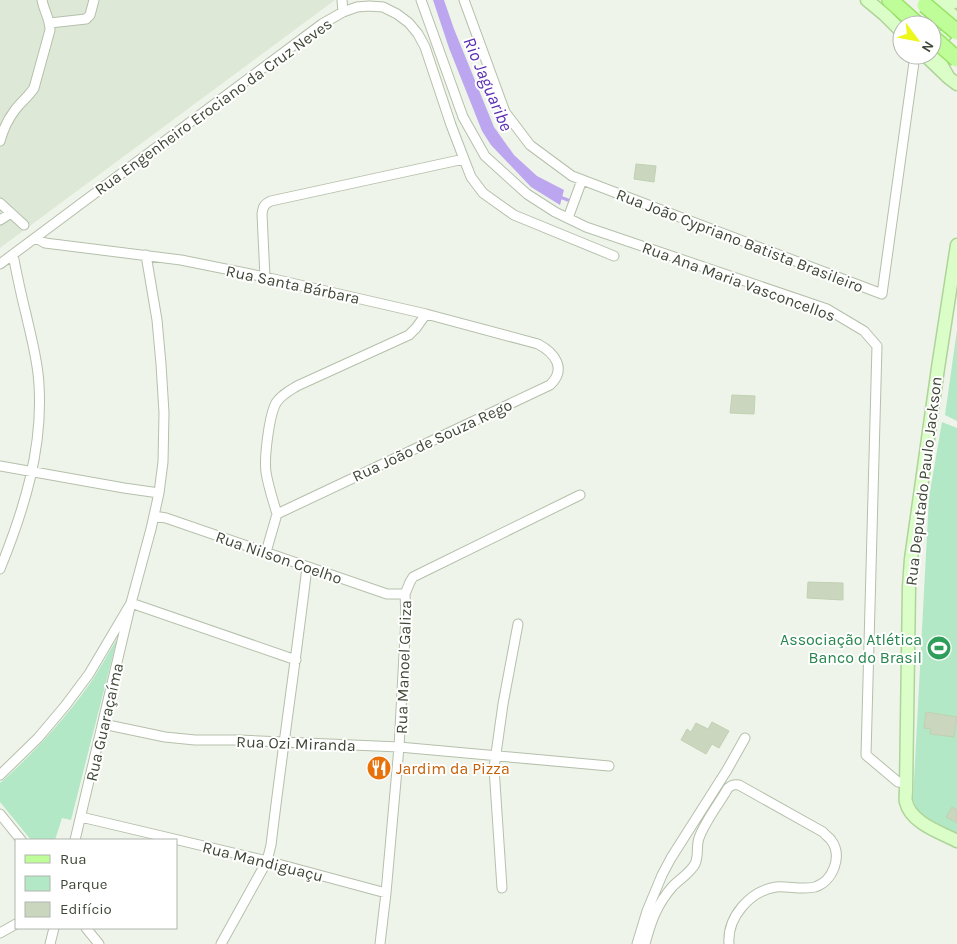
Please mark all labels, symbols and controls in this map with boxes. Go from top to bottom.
street label: Rua Engenheiro Erociano da Cruz Neves [91,14,336,199]
north arrow [892,15,942,65]
water label: Rio Jaguaribe [458,34,518,134]
text: N [918,38,937,55]
street label: Rua João Cypriano Batista Brasileiro [614,184,866,296]
street label: Rua Ana Maria Vasconcellos [640,238,838,325]
street label: Rua Santa Bárbara [224,261,362,308]
street label: Rua Deputado Paulo Jackson [901,375,946,587]
street label: Rua João de Souza Rego [349,395,515,486]
street label: Rua Nilson Coelho [213,527,345,588]
street label: Rua Manoel Galiza [392,600,415,734]
place label: Associação Atlética Banco do Brasil [780,630,922,667]
sports icon: Associação Atlética Banco do Brasil [926,635,952,661]
street label: Rua Guaraçaíma [82,661,127,783]
street label: Rua Ozi Miranda [236,732,356,755]
restaurant icon: Jardim da Pizza [366,755,392,781]
place label: Jardim da Pizza [396,759,510,778]
street label: Rua Mandiguaçu [200,837,325,886]
legend [15,839,178,929]
text: Rua [60,850,87,868]
text: Parque [60,875,108,893]
text: Edifício [60,900,112,918]

